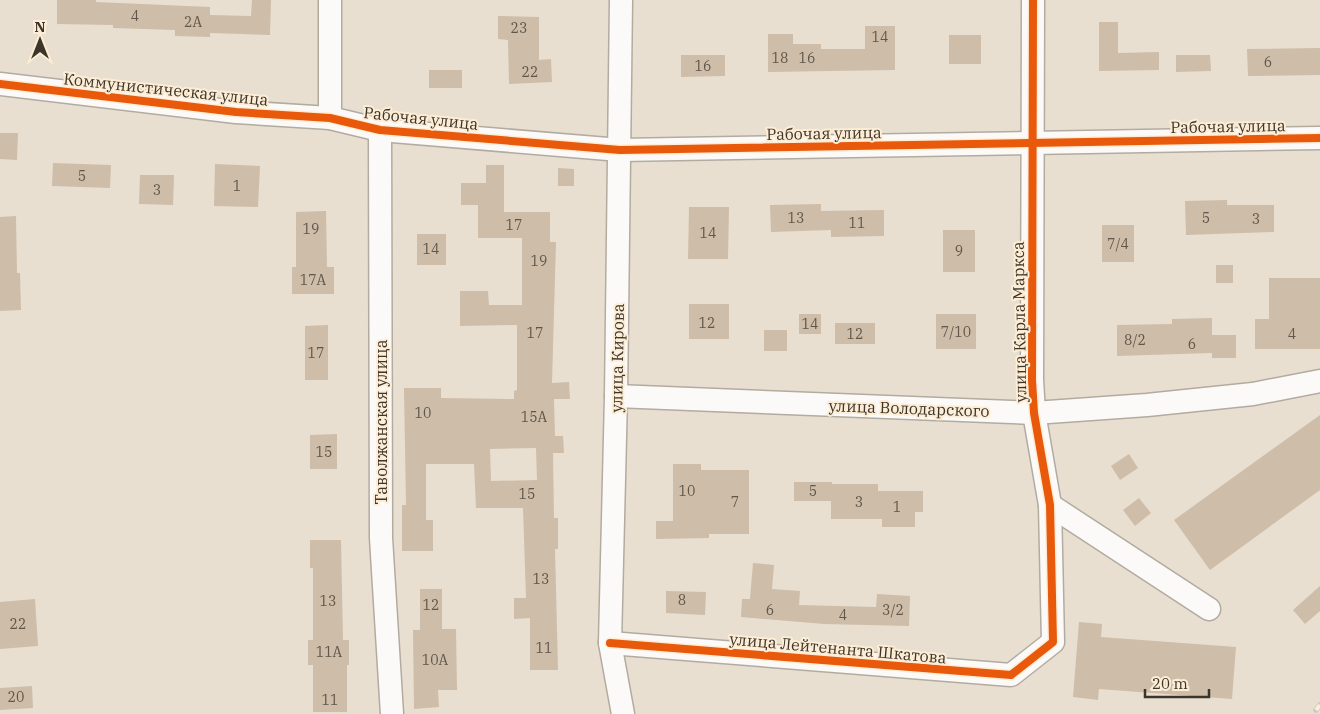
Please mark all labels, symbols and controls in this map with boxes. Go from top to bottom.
house number: 4 [131,7,139,25]
house number: 2А [184,13,202,31]
north arrow [15,15,65,65]
text: N [34,18,46,36]
house number: 23 [511,19,527,37]
house number: 14 [872,28,888,46]
house number: 18 [772,49,788,67]
house number: 16 [799,49,815,67]
house number: 6 [1264,53,1272,71]
house number: 16 [695,57,711,75]
house number: 22 [522,63,538,81]
street label: Коммунистическая улица [63,68,270,110]
street label: Рабочая улица [363,102,480,134]
street label: Рабочая улица [1170,115,1286,137]
street label: Рабочая улица [766,122,882,144]
house number: 5 [78,167,86,185]
house number: 1 [233,177,241,195]
house number: 3 [153,181,161,199]
house number: 13 [788,209,804,227]
house number: 5 [1202,209,1210,227]
house number: 3 [1252,210,1260,228]
house number: 11 [849,214,865,232]
house number: 17 [506,216,522,234]
house number: 19 [303,220,319,238]
house number: 14 [700,224,716,242]
house number: 7/4 [1107,235,1129,253]
house number: 14 [423,240,439,258]
street label: улица Карла Маркса [1008,241,1030,403]
house number: 9 [955,242,963,260]
house number: 19 [531,252,547,270]
house number: 17А [300,271,327,289]
street label: улица Кирова [606,303,628,413]
house number: 12 [699,314,715,332]
house number: 14 [802,315,818,333]
house number: 7/10 [941,323,971,341]
house number: 17 [527,324,543,342]
house number: 12 [847,325,863,343]
house number: 4 [1288,325,1296,343]
house number: 8/2 [1124,331,1146,349]
house number: 6 [1188,335,1196,353]
street label: Таволжанская улица [371,339,391,504]
house number: 17 [308,344,324,362]
street label: улица Володарского [828,395,990,421]
house number: 10 [415,404,431,422]
house number: 15А [521,408,548,426]
house number: 15 [316,443,332,461]
house number: 10 [679,482,695,500]
house number: 5 [809,482,817,500]
house number: 15 [519,485,535,503]
house number: 7 [731,493,739,511]
house number: 3 [855,493,863,511]
house number: 1 [893,498,901,516]
house number: 13 [533,570,549,588]
house number: 8 [678,591,686,609]
house number: 13 [320,592,336,610]
house number: 12 [423,596,439,614]
house number: 6 [766,601,774,619]
house number: 3/2 [882,601,904,619]
house number: 4 [839,606,847,624]
house number: 22 [10,615,26,633]
street label: улица Лейтенанта Шкатова [729,629,948,667]
house number: 11 [536,639,552,657]
house number: 11А [316,643,343,661]
house number: 10А [422,651,449,669]
scale bar [1145,666,1209,698]
text: 20 m [1152,674,1188,693]
house number: 20 [8,688,24,706]
house number: 11 [322,691,338,709]

